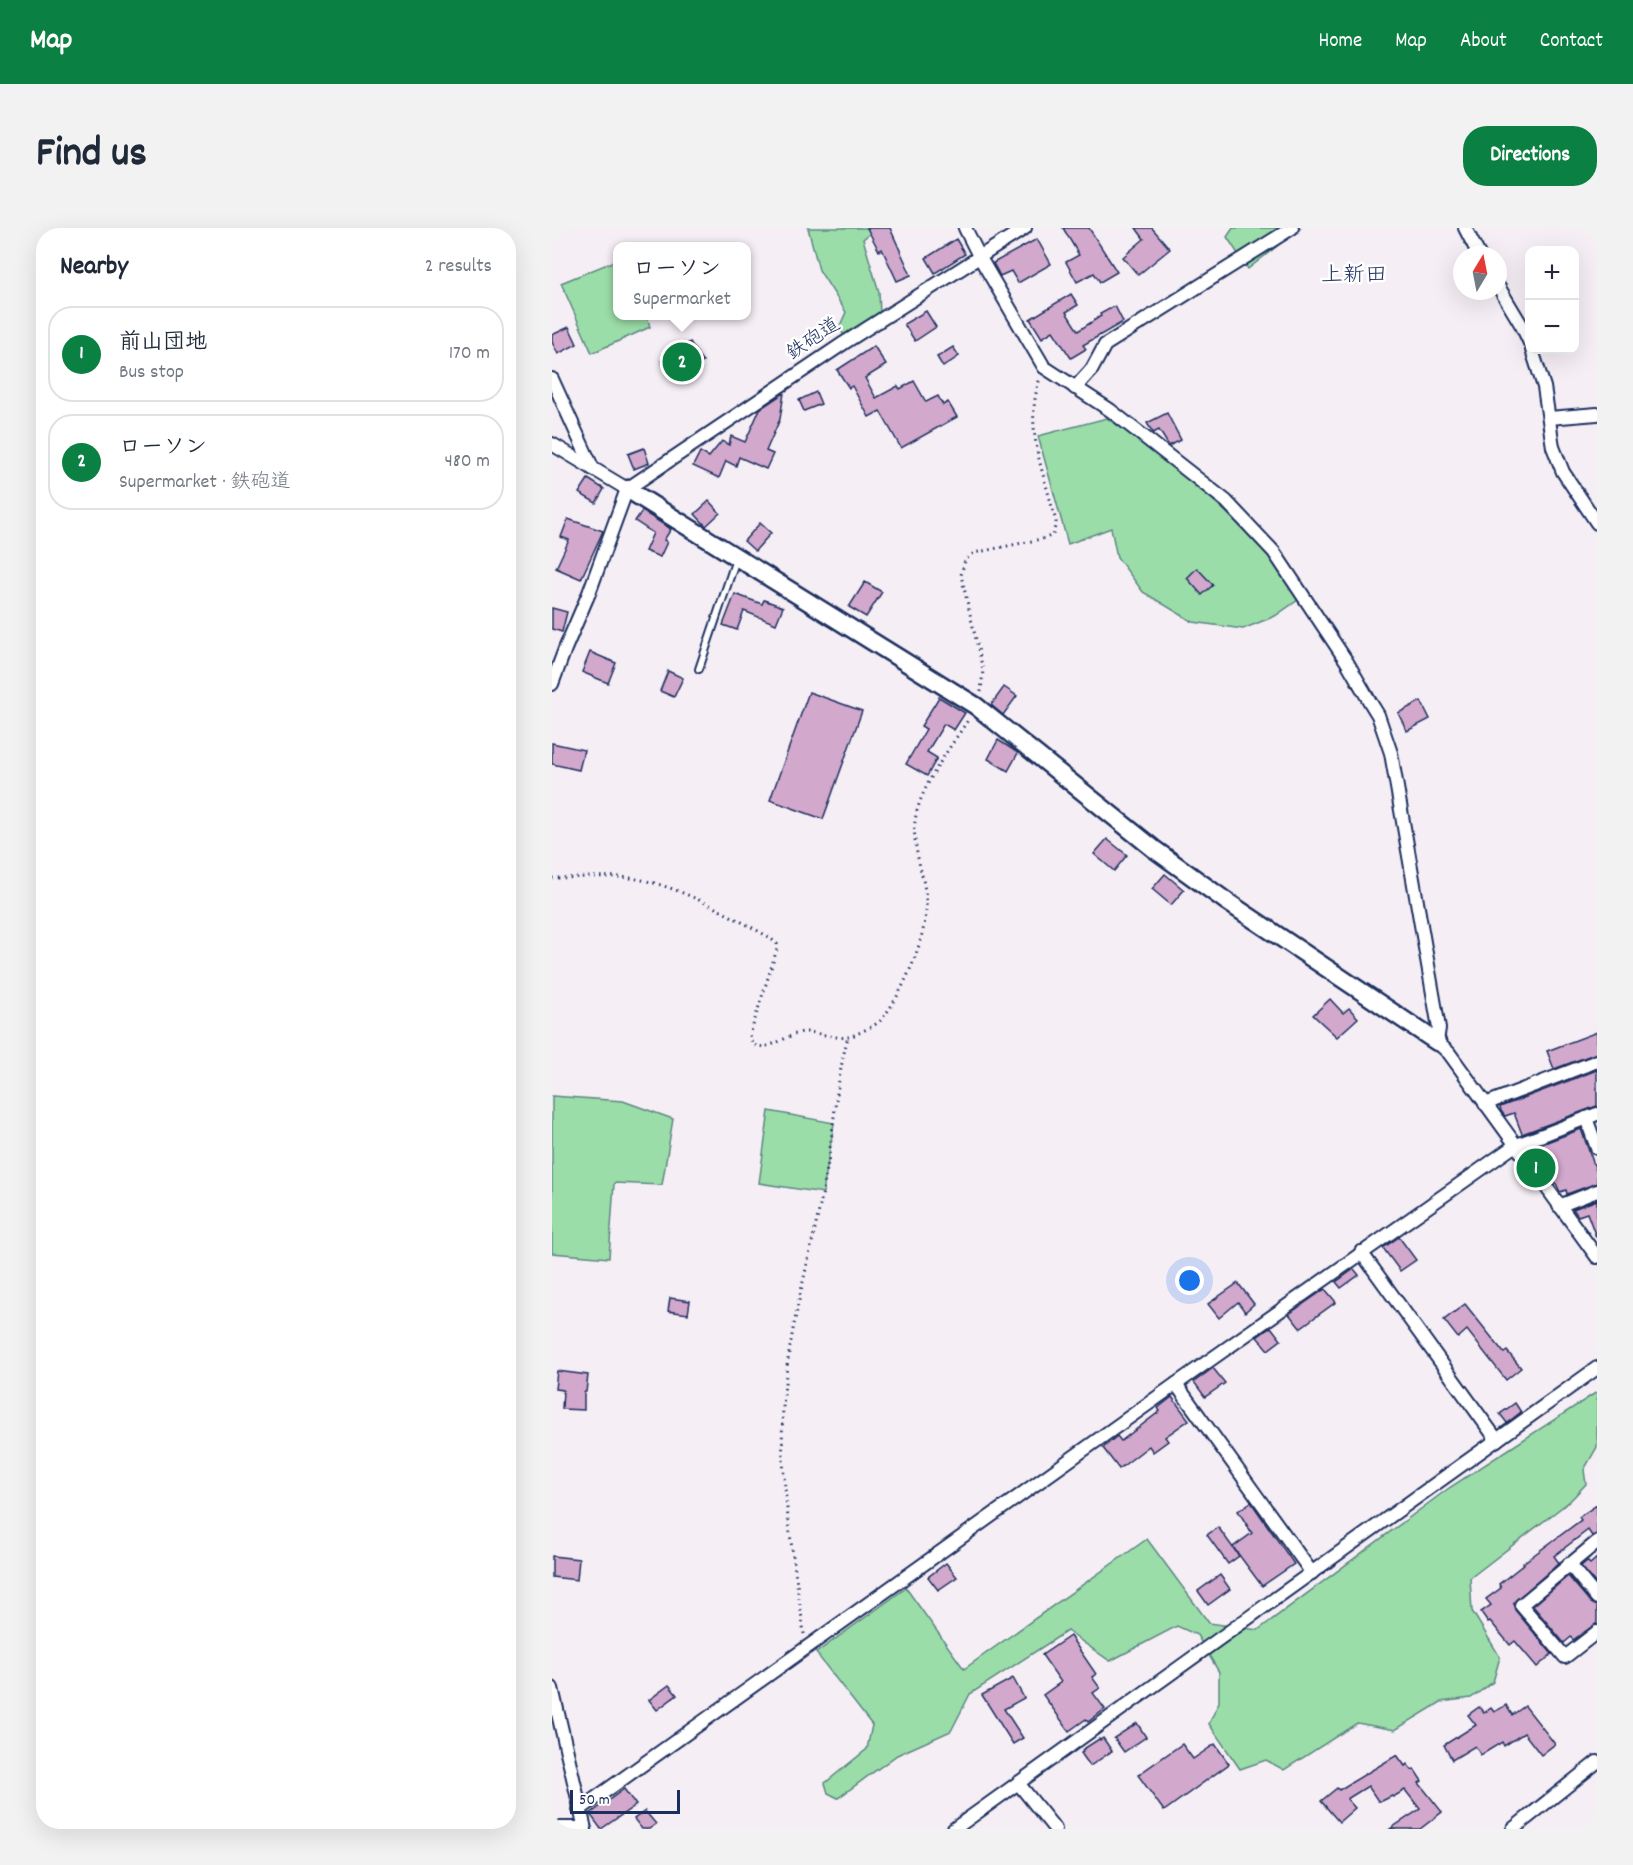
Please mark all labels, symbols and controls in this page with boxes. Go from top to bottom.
text: Map [30,22,72,62]
text: Home [1318,27,1362,57]
text: Map [1395,27,1427,57]
text: About [1460,27,1507,57]
text: Contact [1540,27,1603,57]
text: Find us [36,126,147,186]
button: Directions [1463,126,1597,186]
popup [613,242,751,320]
north arrow [1453,246,1507,300]
map controls [1525,246,1579,354]
button: + [1525,246,1579,300]
text: Nearby [60,249,128,286]
text: 2 results [425,253,492,281]
text: ローソン [633,255,721,286]
district label: 上新田 [1321,261,1387,292]
text: Supermarket [633,286,731,314]
button: − [1525,300,1579,354]
street label: 鉄砲道 [781,312,847,368]
text: 前山団地 [119,328,207,359]
text: 1 [79,340,84,368]
text: 170 m [449,340,490,368]
pin: 2 [662,340,702,384]
text: Bus stop [119,359,184,387]
text: ローソン [119,433,207,464]
text: 2 [77,448,86,476]
text: 480 m [444,448,490,476]
text: Supermarket · 鉄砲道 [119,469,291,497]
pin: 1 [1516,1146,1556,1190]
your location [1175,1266,1204,1295]
scale bar [570,1787,680,1814]
text: 50 m [579,1789,610,1812]

